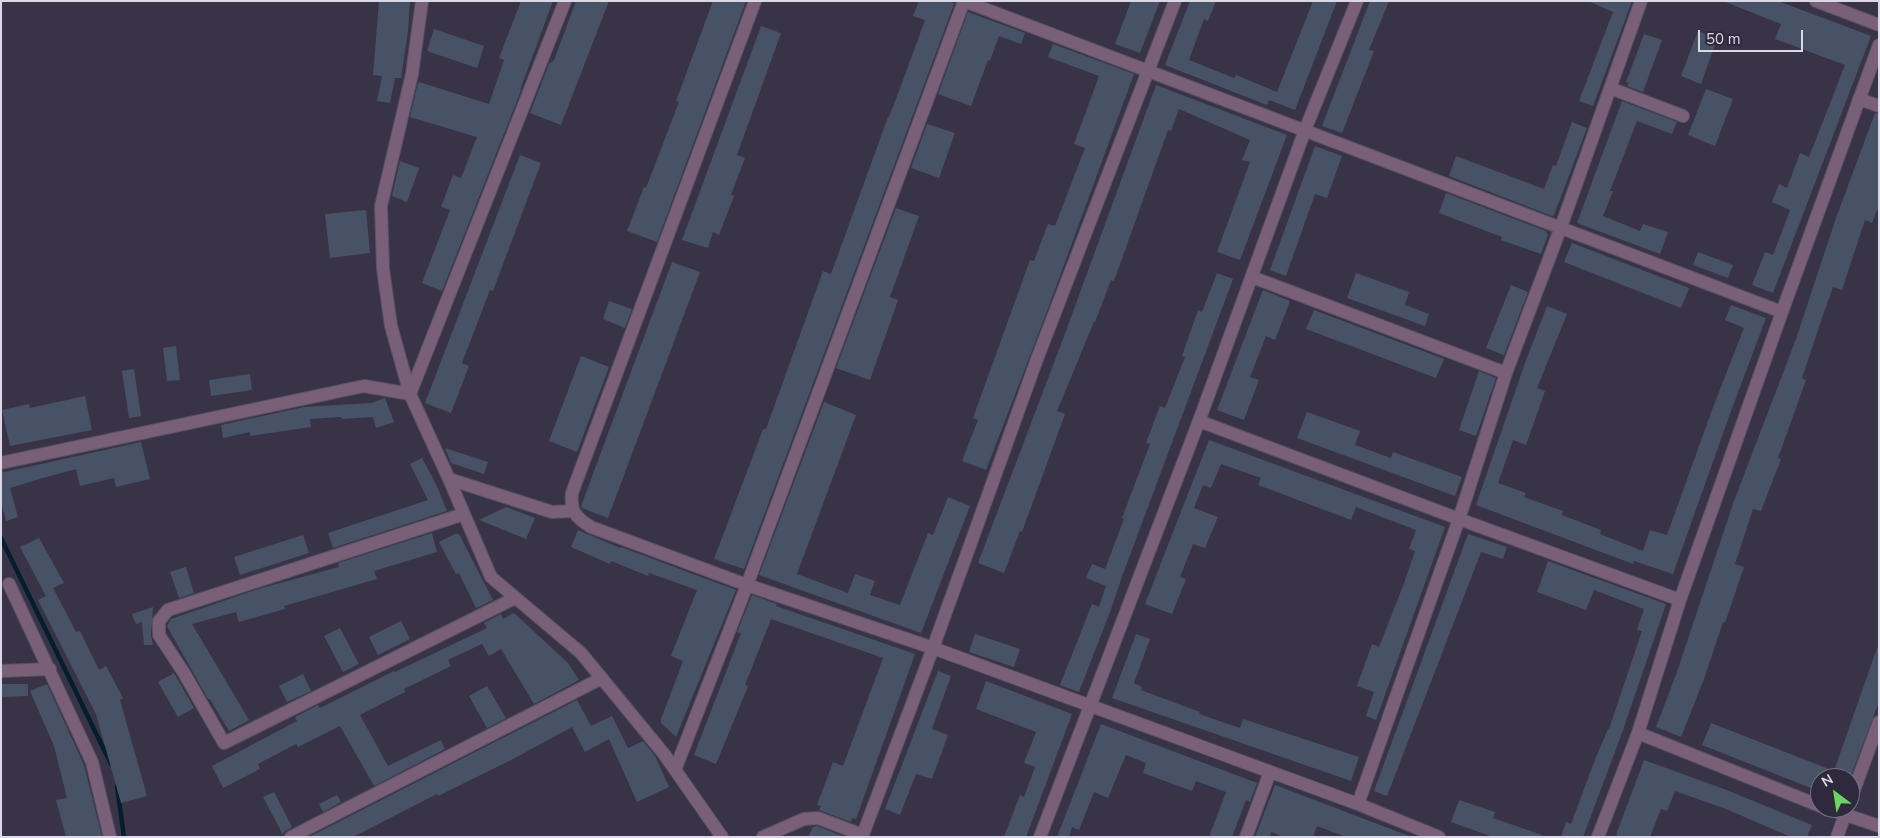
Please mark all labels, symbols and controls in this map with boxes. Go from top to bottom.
scale bar [1700,20,1805,52]
text: 50 m [1706,29,1741,49]
north arrow [1810,768,1860,818]
text: N [1818,770,1837,791]

